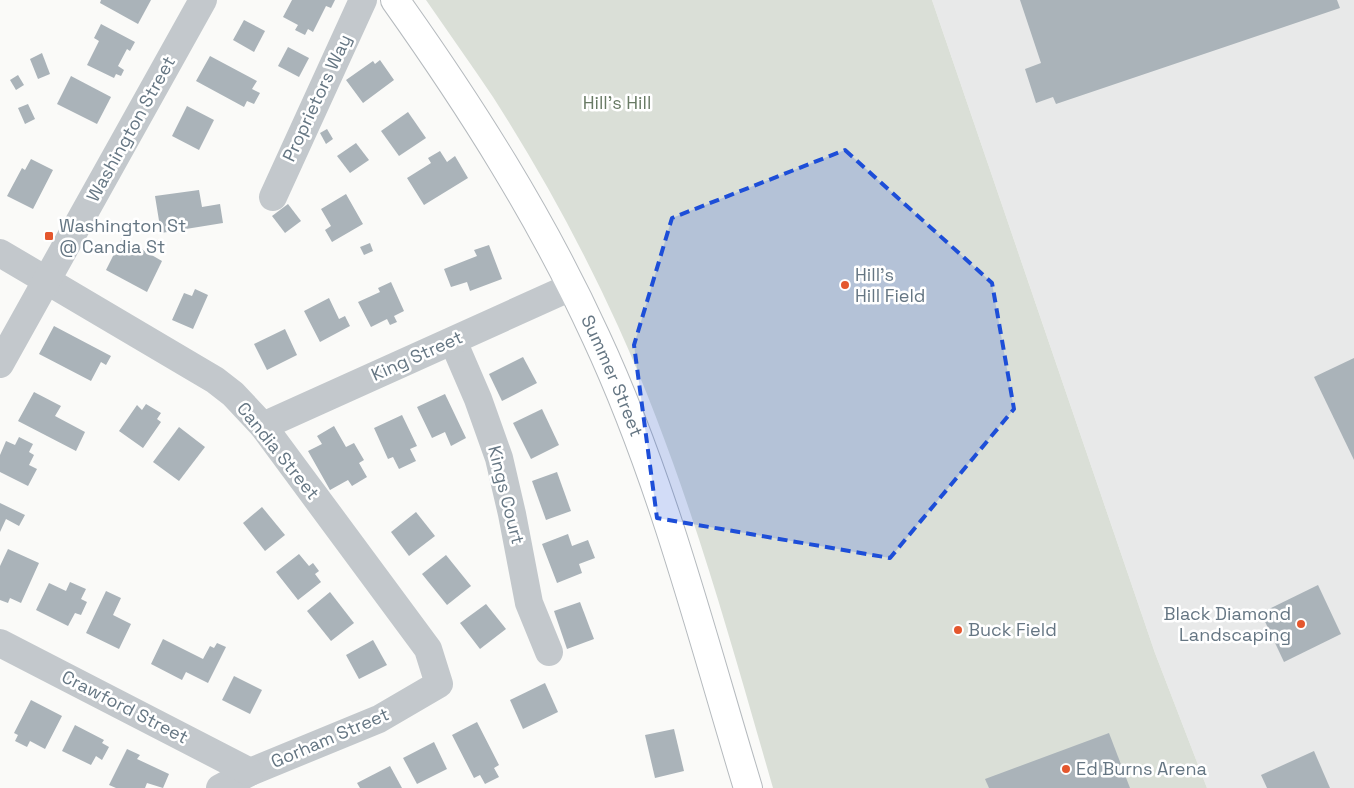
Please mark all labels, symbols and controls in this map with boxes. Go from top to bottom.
street label: Proprietors Way [277,30,356,165]
street label: Washington Street [81,52,180,206]
park label: Hill's Hill [583,91,651,114]
place label: Washington St @ Candia St [59,214,186,258]
marker: Washington St @ Candia St [43,230,55,242]
place label: Hill's Hill Field [855,263,925,307]
marker: Hill's Hill Field [839,279,851,291]
street label: Summer Street [576,311,649,440]
street label: King Street [368,325,466,386]
street label: Candia Street [232,397,325,504]
street label: Kings Court [483,443,530,547]
place label: Black Diamond Landscaping [1164,602,1291,646]
place label: Buck Field [968,618,1057,641]
marker: Black Diamond Landscaping [1295,618,1307,630]
marker: Buck Field [952,624,964,636]
street label: Crawford Street [58,665,192,748]
street label: Gorham Street [267,702,392,773]
place label: Ed Burns Arena [1076,757,1207,780]
marker: Ed Burns Arena [1060,763,1072,775]

